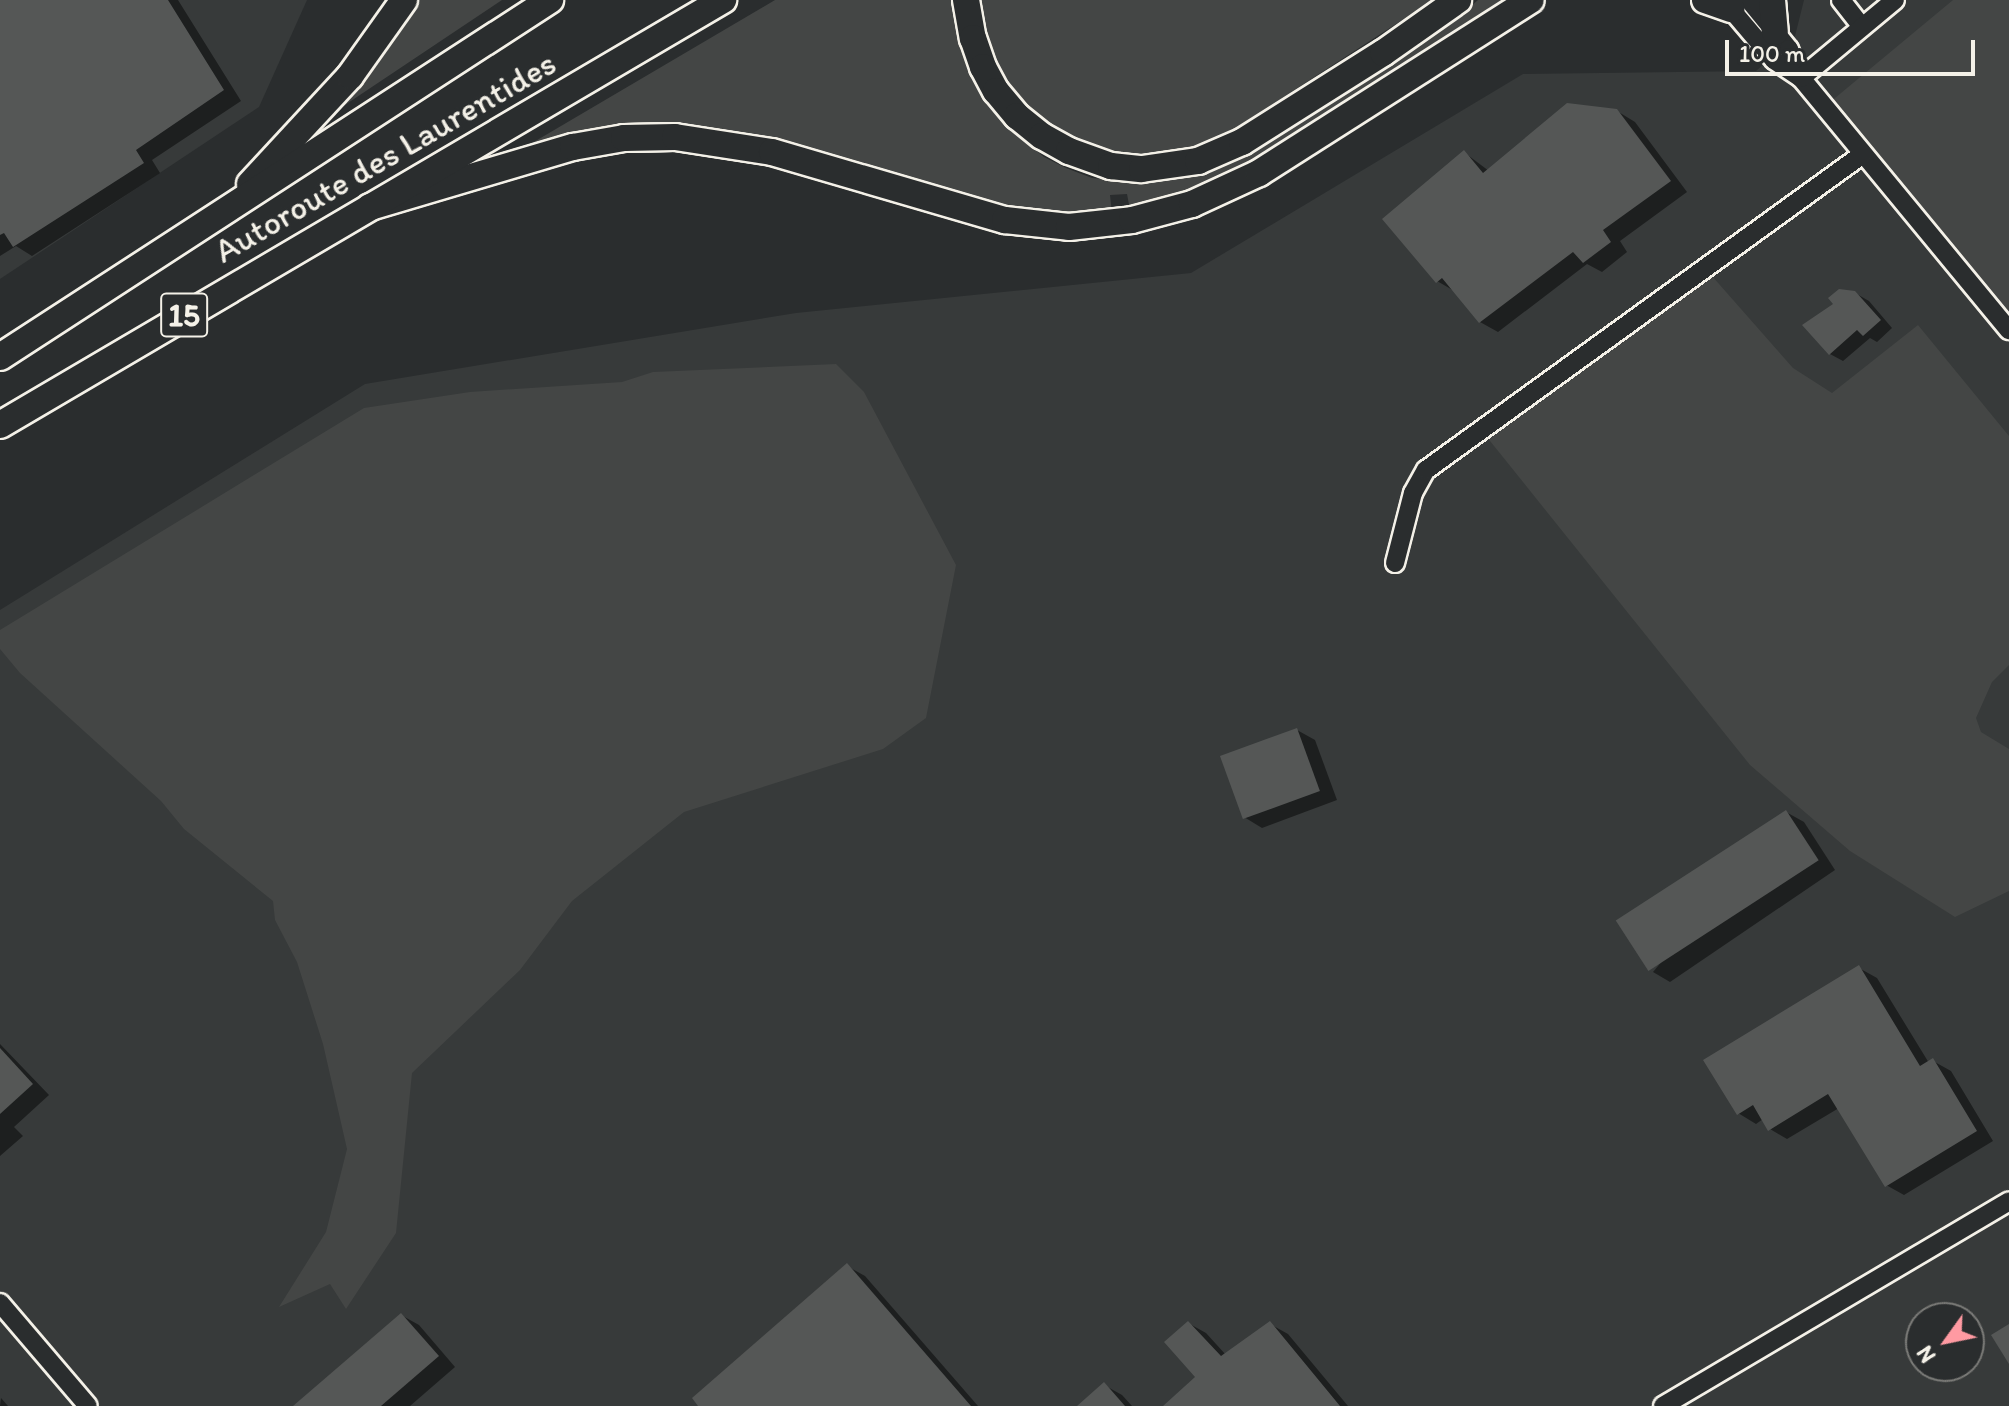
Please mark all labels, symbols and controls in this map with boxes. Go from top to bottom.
scale bar [1729,24,1979,74]
text: 100 m [1739,39,1805,68]
street label: Autoroute des Laurentides [207,43,563,271]
road number: 15 [160,287,208,343]
north arrow [1905,1302,1985,1382]
text: N [1911,1341,1942,1368]

